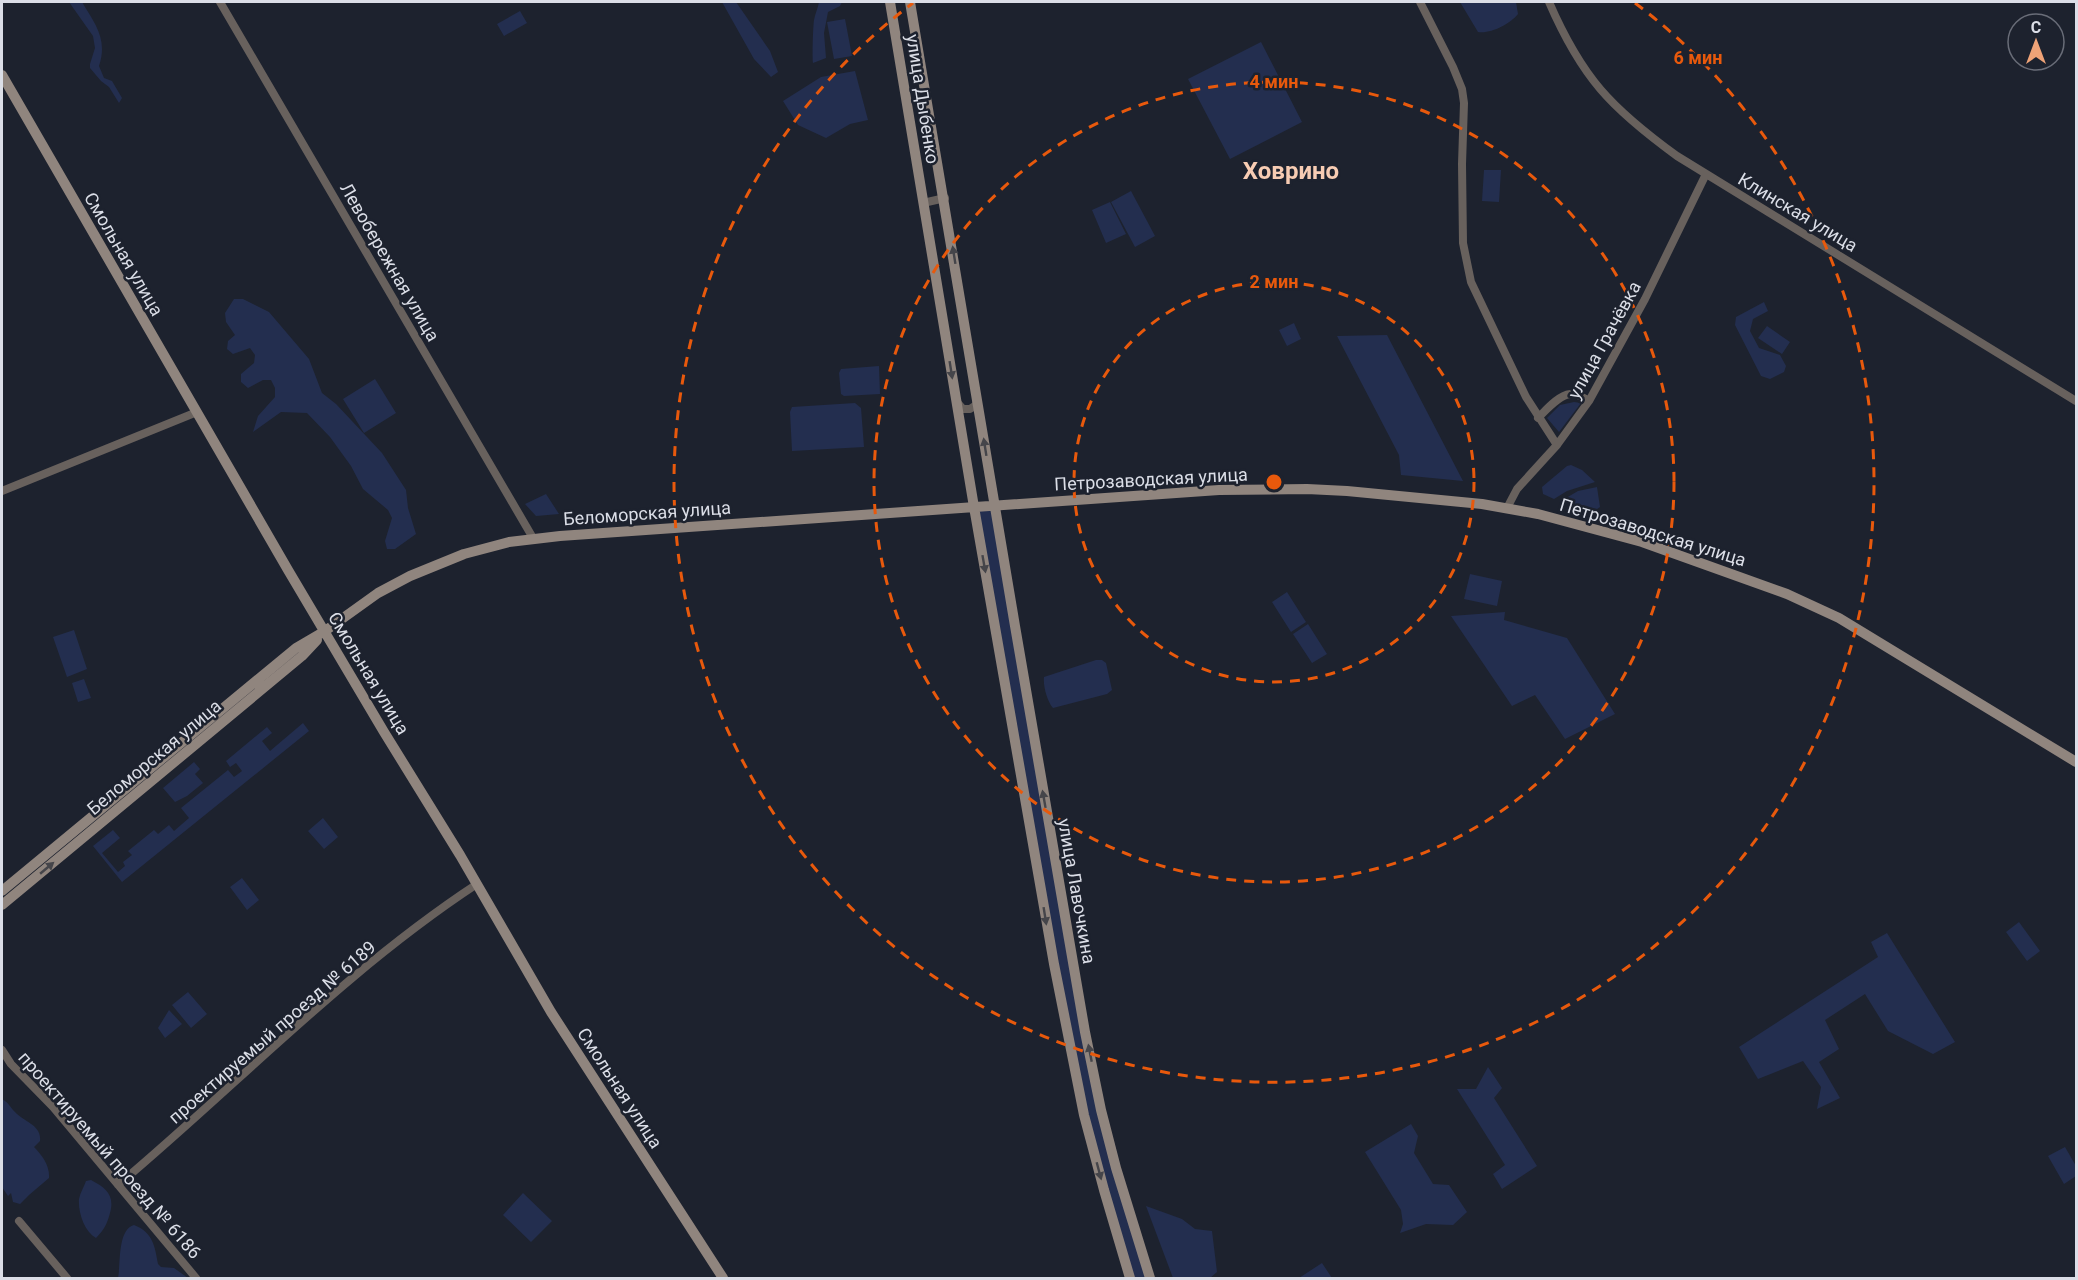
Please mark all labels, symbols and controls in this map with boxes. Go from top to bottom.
north arrow [2006,12,2066,72]
text: С [2031,18,2041,37]
street label: улица Дыбенко [902,33,944,165]
text: 6 мин [1674,47,1722,68]
text: 4 мин [1250,71,1298,92]
district label: Ховрино [1243,157,1339,185]
street label: Клинская улица [1735,168,1861,256]
street label: Левобережная улица [336,179,444,345]
street label: Смольная улица [80,188,168,320]
one-way arrow [949,245,958,264]
text: 2 мин [1250,271,1298,292]
street label: улица Грачёвка [1563,278,1645,402]
one-way arrow [947,360,956,379]
one-way arrow [981,437,990,456]
street label: Петрозаводская улица [1054,463,1248,495]
centre of rings [1264,472,1284,492]
street label: Петрозаводская улица [1557,494,1749,570]
street label: Беломорская улица [562,497,732,529]
one-way arrow [980,555,989,574]
street label: Смольная улица [324,608,414,738]
street label: Беломорская улица [83,695,225,819]
one-way arrow [1040,790,1049,809]
street label: улица Лавочкина [1054,817,1100,965]
one-way arrow [39,862,54,875]
one-way arrow [1041,906,1050,925]
street label: проектируемый проезд № 6189 [164,936,380,1128]
street label: Смольная улица [573,1024,667,1152]
one-way arrow [1084,1044,1094,1063]
street label: проектируемый проезд № 6186 [14,1047,206,1263]
one-way arrow [1095,1162,1104,1180]

